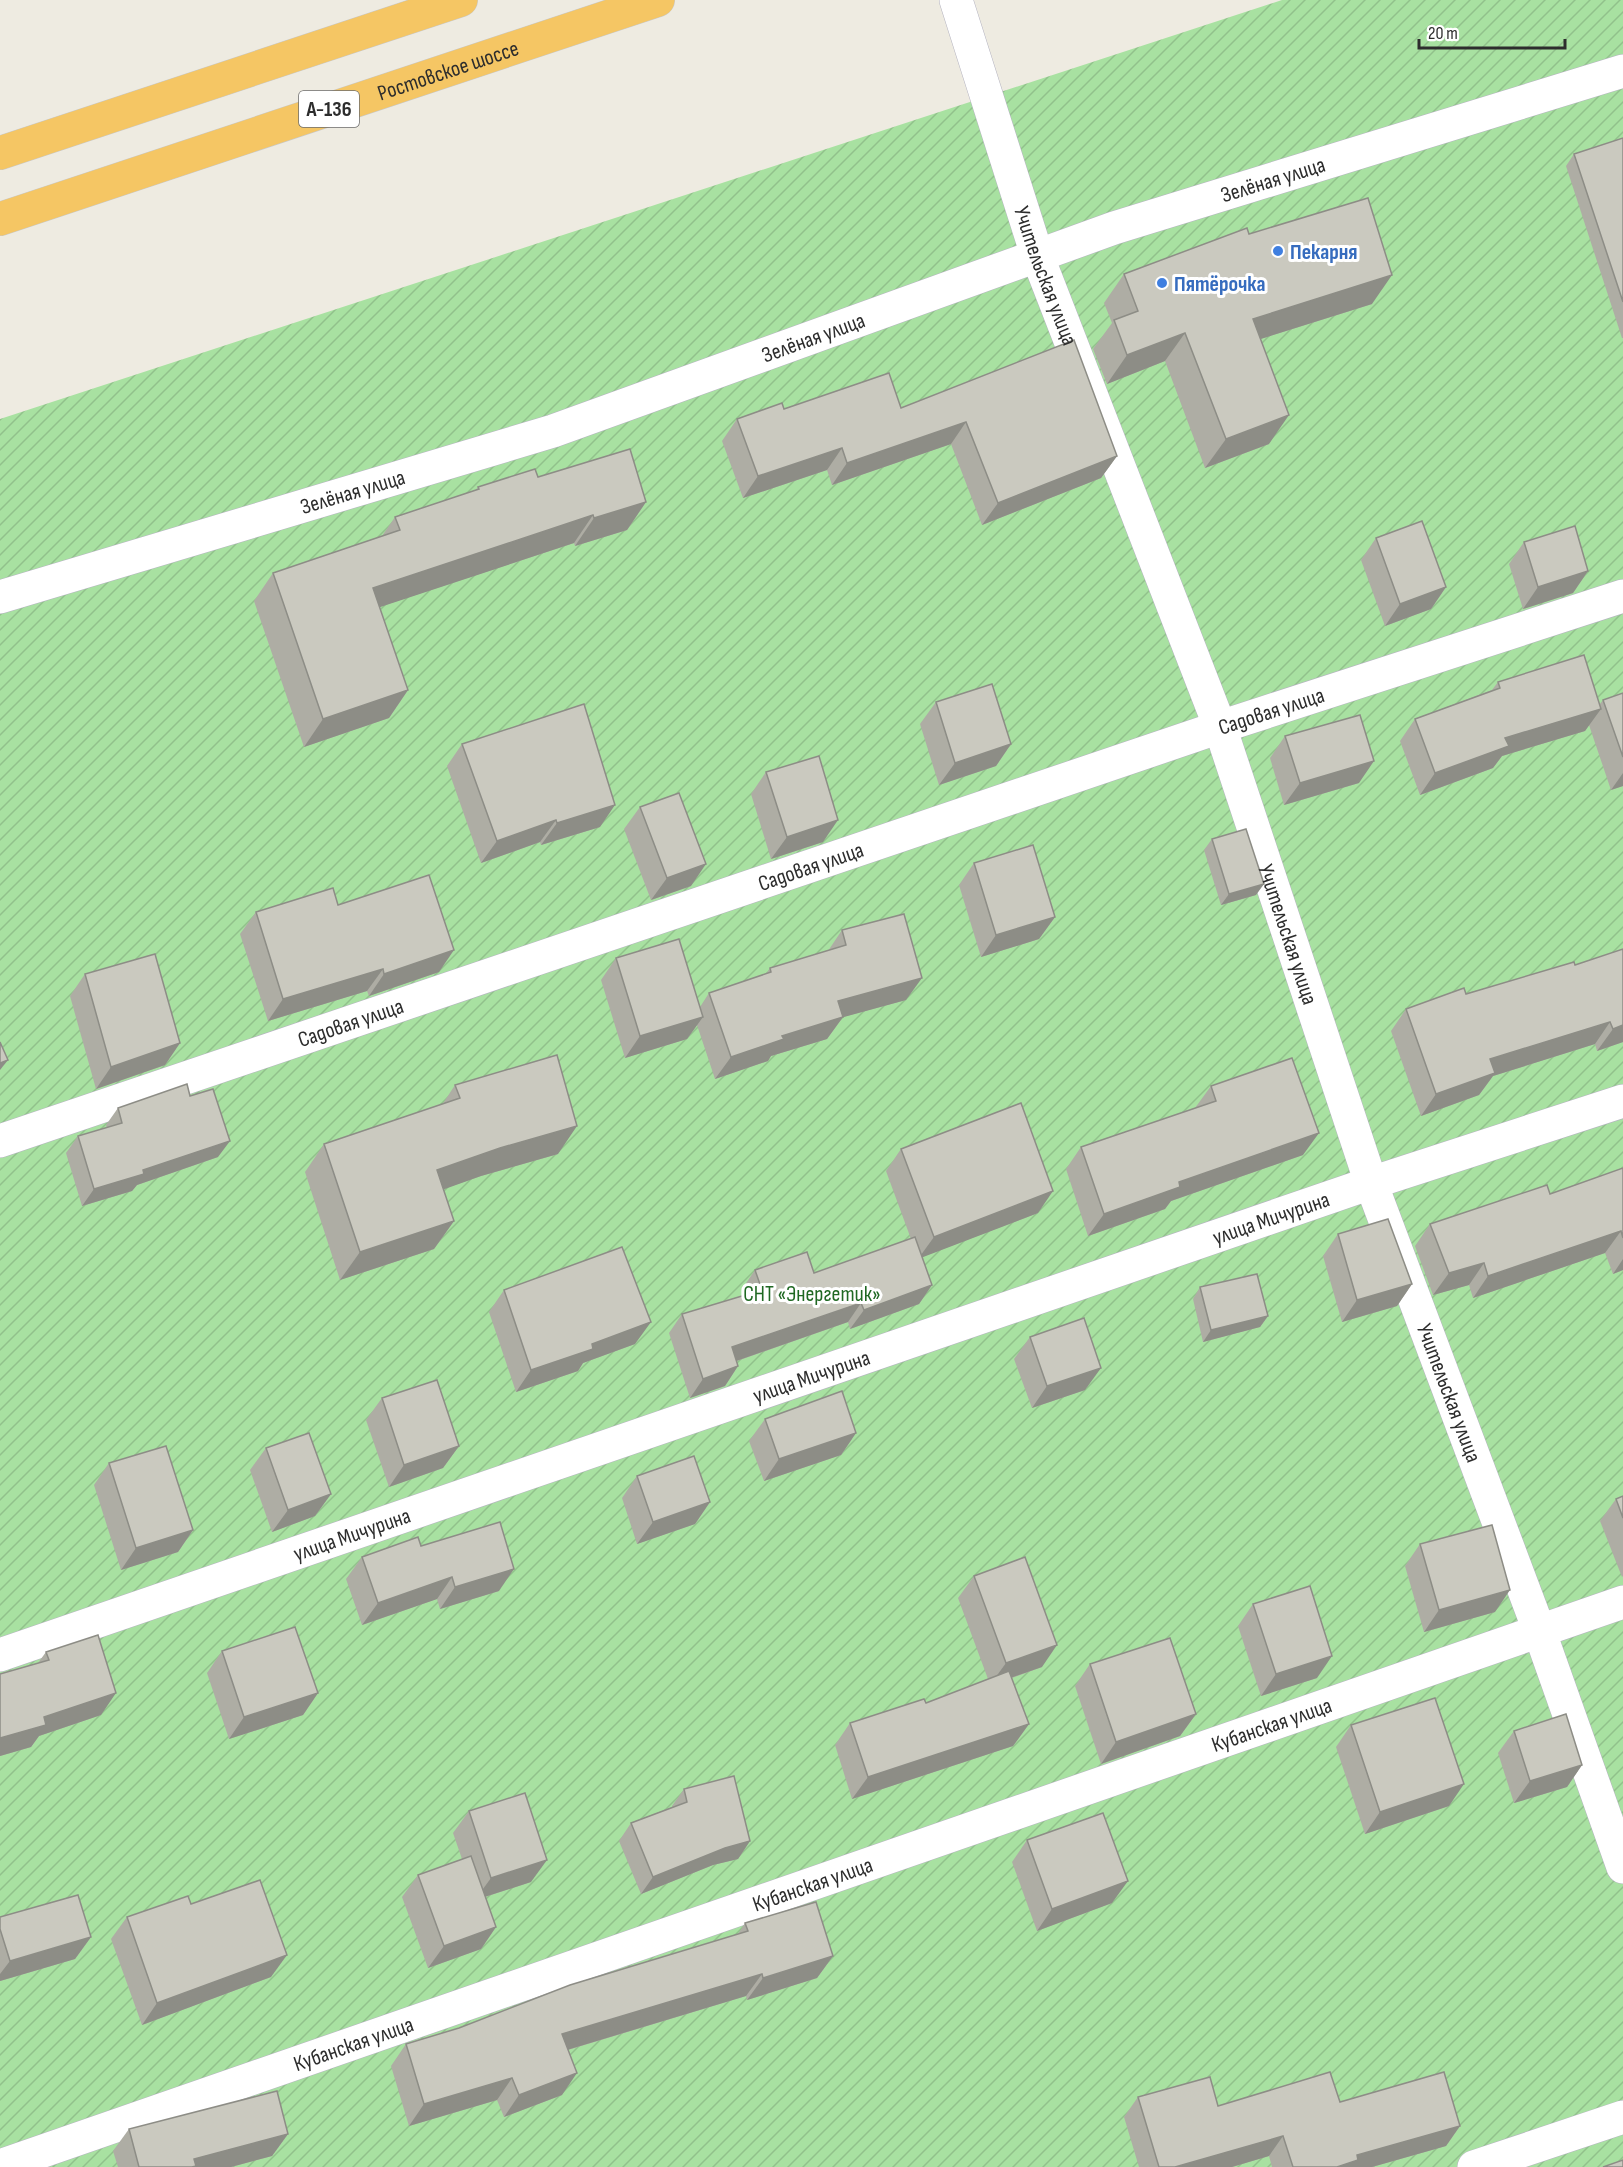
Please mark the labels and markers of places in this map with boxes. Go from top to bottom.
place label: Пекарня [1290,239,1358,266]
marker: Пекарня [1271,244,1285,258]
place label: Пятёрочка [1174,271,1265,298]
marker: Пятёрочка [1155,276,1169,290]

